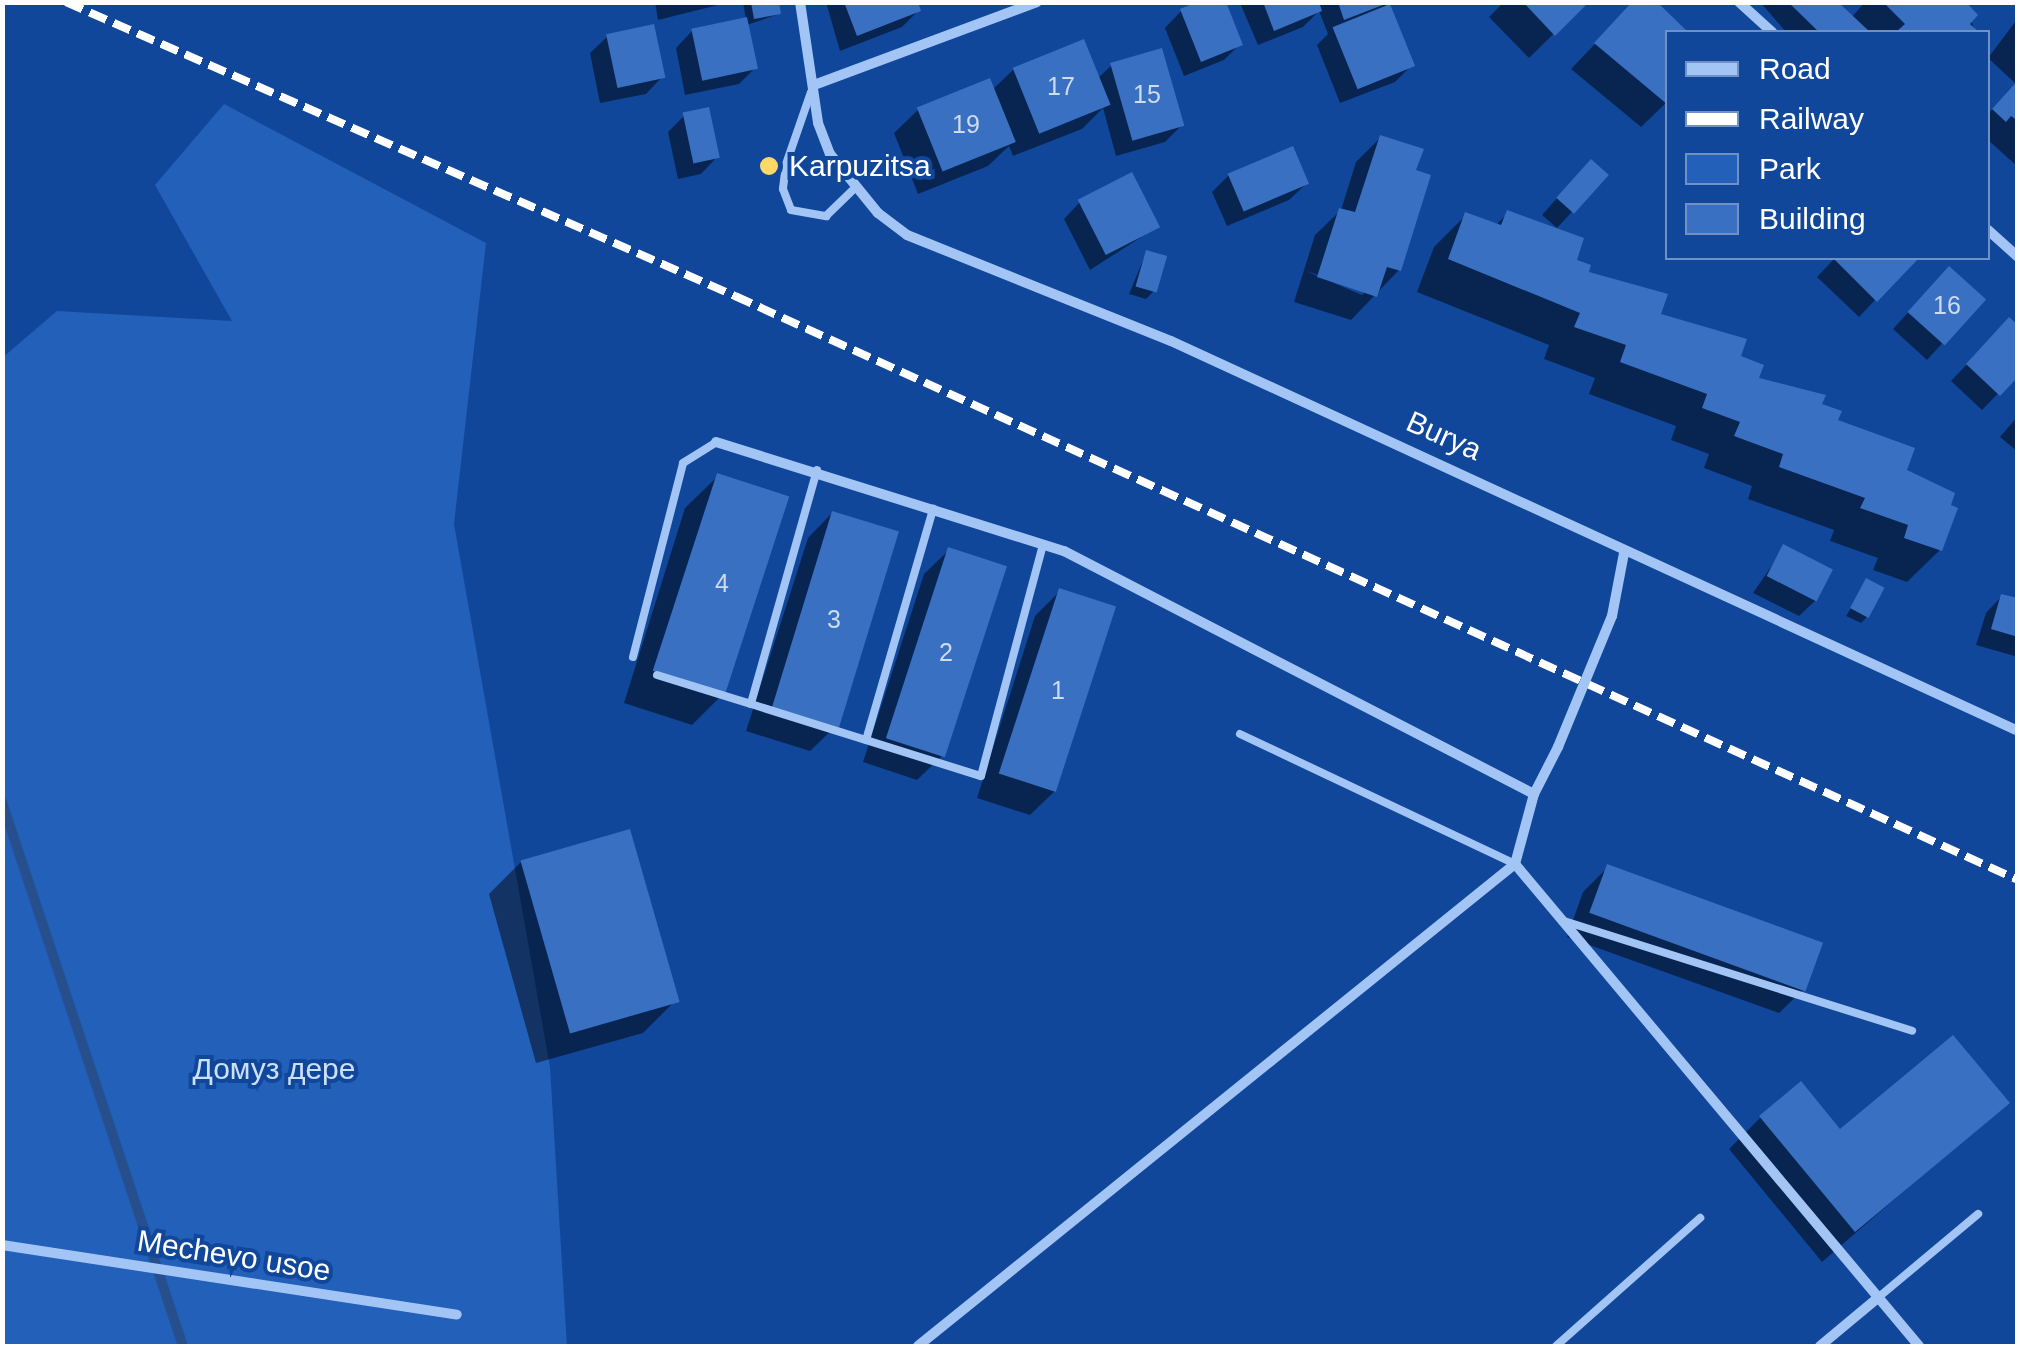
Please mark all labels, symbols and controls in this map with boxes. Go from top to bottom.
legend [1665,30,1990,260]
text: Road [1759,52,1831,85]
house number: 17 [1047,71,1075,101]
house number: 15 [1133,79,1161,109]
text: Railway [1759,102,1864,135]
house number: 19 [952,109,980,139]
place label: Karpuzitsa [789,148,931,184]
text: Park [1759,152,1821,185]
marker: Karpuzitsa [758,155,780,177]
text: Building [1759,202,1866,235]
house number: 16 [1933,290,1961,320]
street label: Burya [1401,404,1487,468]
house number: 4 [715,568,729,598]
house number: 3 [827,604,841,634]
house number: 2 [939,637,953,667]
house number: 1 [1051,675,1065,705]
park label: Домуз дере [193,1051,355,1087]
street label: Mechevo usoe [135,1223,333,1289]

